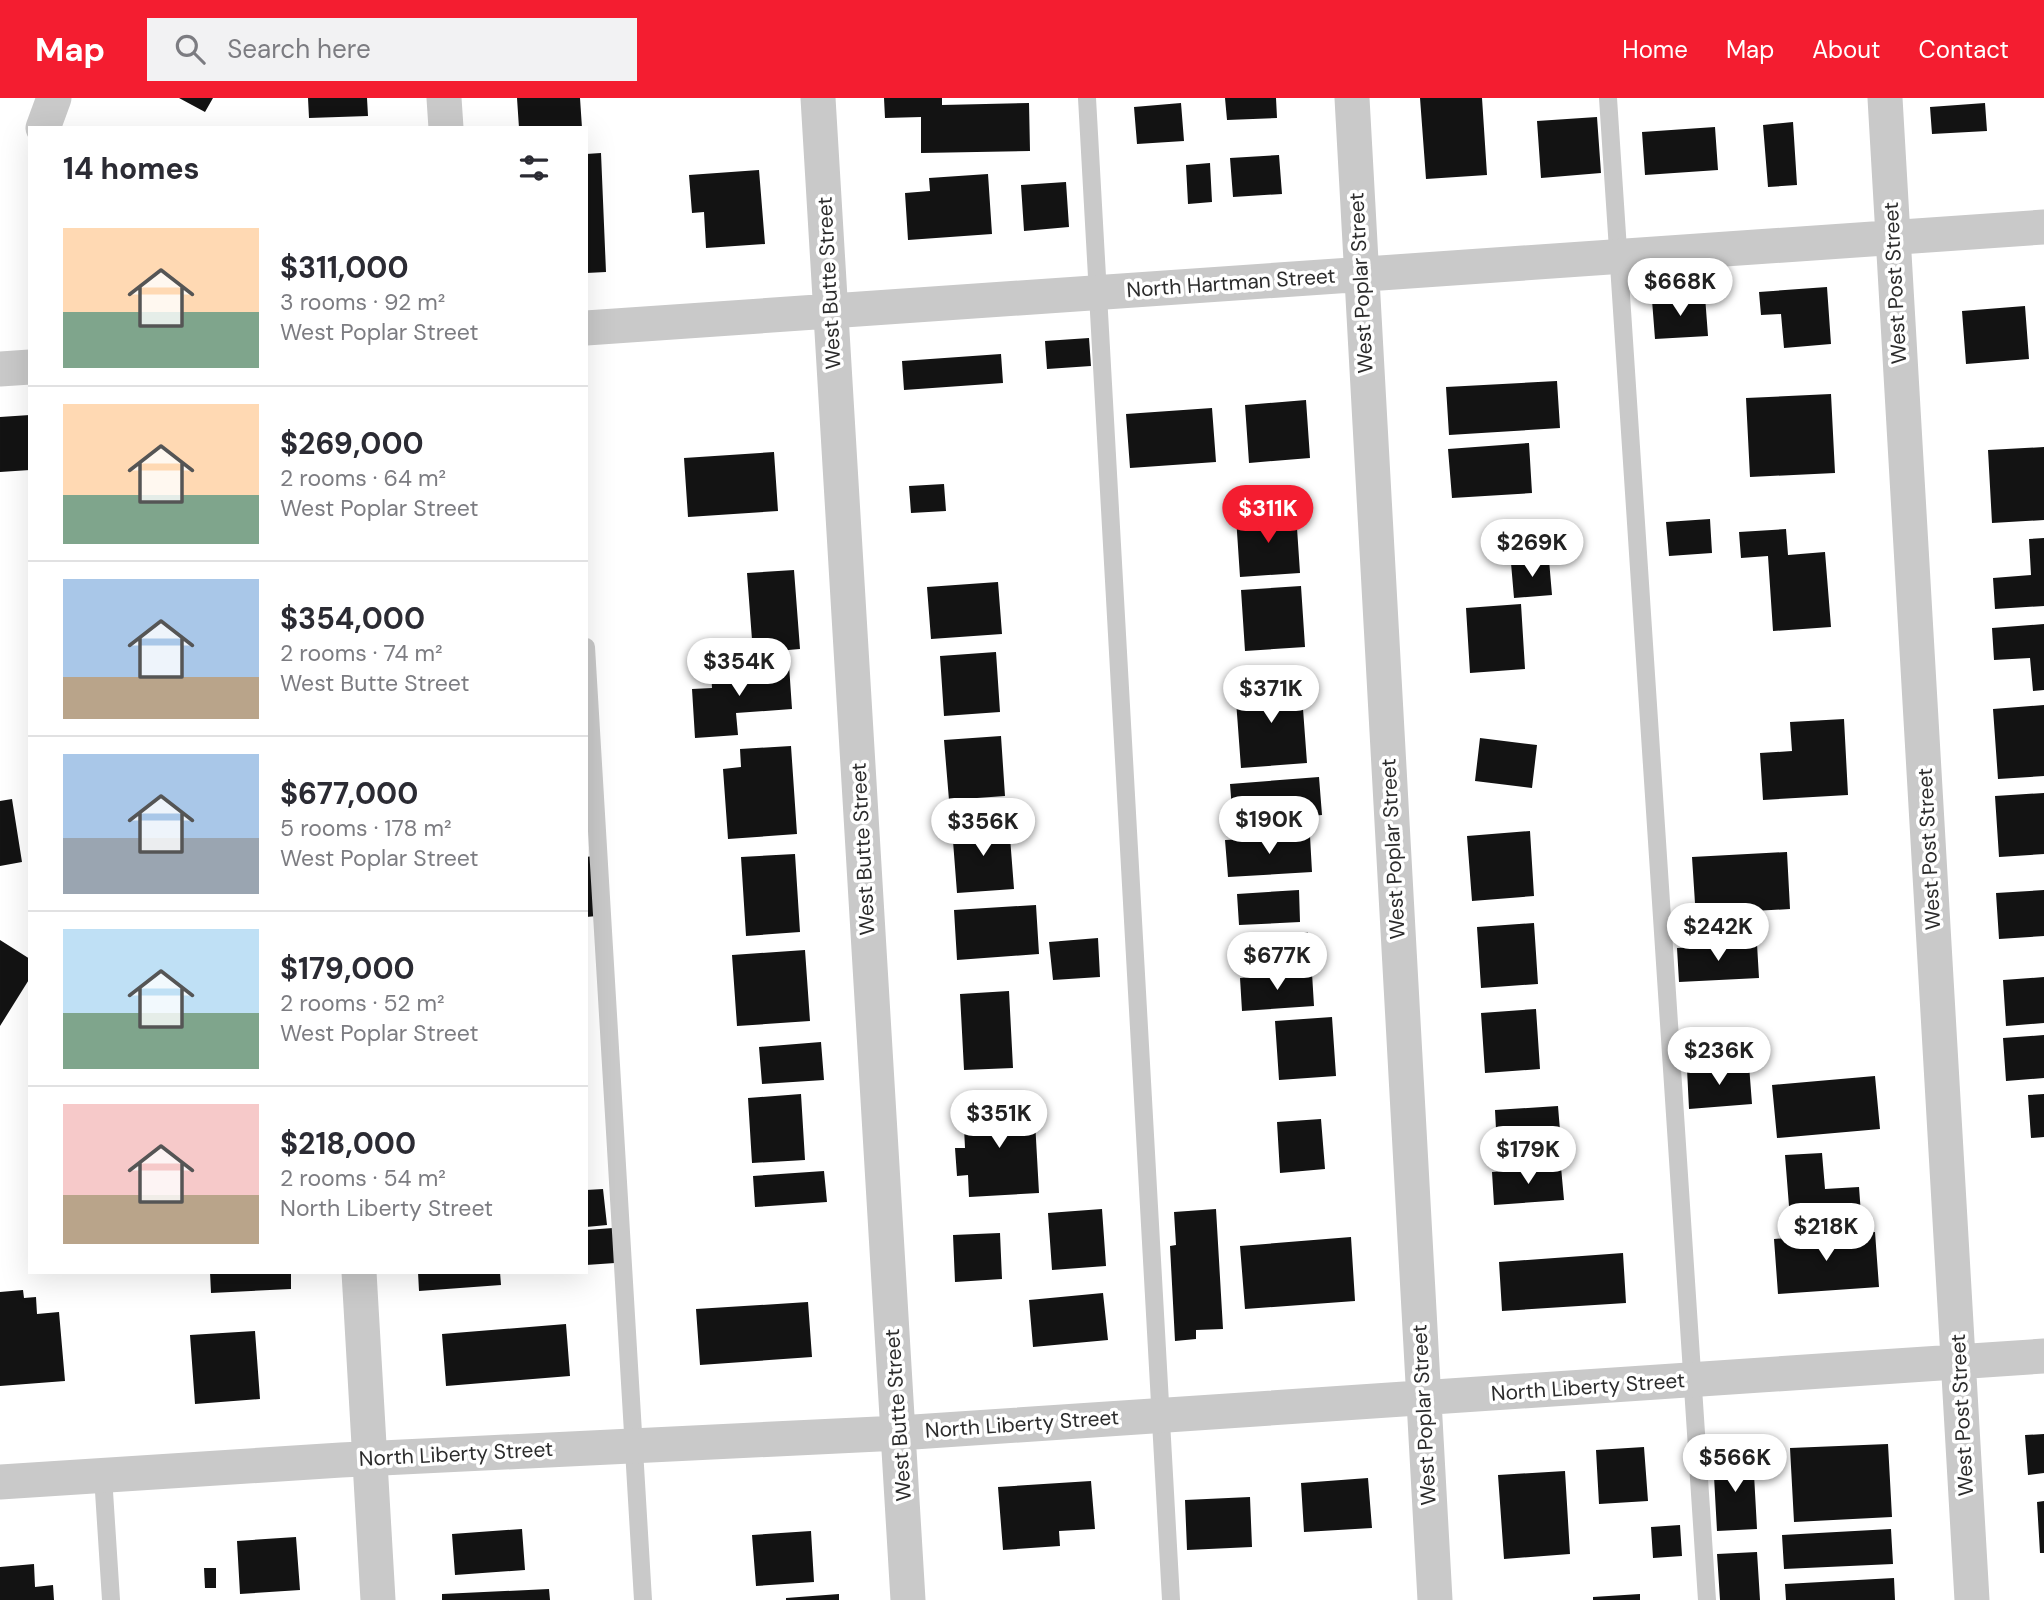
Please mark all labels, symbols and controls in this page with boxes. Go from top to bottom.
search box [147,18,637,81]
text: Map [35,28,105,71]
icon: search [171,30,209,68]
text: Search here [227,32,371,66]
text: Home [1622,34,1688,65]
text: Map [1726,34,1774,65]
text: About [1812,34,1881,65]
text: Contact [1919,34,2009,65]
text: 14 homes [63,149,200,188]
icon: filters [515,149,553,187]
street label: West Poplar Street [1342,192,1380,374]
street label: West Butte Street [810,196,848,370]
street label: West Post Street [1877,201,1913,365]
text: $311,000 [280,248,409,287]
icon: home [119,256,203,340]
pin: $668K [1631,258,1729,318]
street label: North Hartman Street [1125,262,1337,304]
text: $668K [1644,266,1716,296]
text: 3 rooms · 92 m² [280,287,445,317]
text: West Poplar Street [280,317,479,347]
text: $269,000 [280,424,424,463]
icon: home [119,432,203,516]
text: 2 rooms · 64 m² [280,463,446,493]
pin: $311K [1219,486,1317,545]
text: West Poplar Street [280,493,479,523]
text: $311K [1238,493,1298,523]
pin: $269K [1483,519,1581,579]
text: $269K [1497,527,1567,557]
text: $354,000 [280,599,425,638]
icon: home [119,607,203,691]
text: 2 rooms · 74 m² [280,638,443,668]
pin: $354K [690,638,788,698]
text: $354K [703,646,775,676]
pin: $371K [1222,666,1320,725]
text: West Butte Street [280,668,469,698]
text: $371K [1239,673,1303,703]
street label: West Poplar Street [1374,758,1412,940]
street label: West Butte Street [844,762,882,936]
street label: West Post Street [1911,767,1947,931]
text: $677,000 [280,774,418,813]
icon: home [119,782,203,866]
pin: $190K [1220,796,1318,856]
pin: $356K [934,798,1032,858]
text: $190K [1235,804,1303,834]
text: $356K [947,806,1019,836]
text: 5 rooms · 178 m² [280,813,452,843]
text: West Poplar Street [280,843,479,873]
pin: $242K [1669,904,1767,963]
text: $242K [1683,911,1753,941]
pin: $677K [1228,932,1326,992]
text: $677K [1243,940,1311,970]
text: $179,000 [280,949,415,988]
icon: home [119,957,203,1041]
text: 2 rooms · 52 m² [280,988,445,1018]
text: West Poplar Street [280,1018,479,1048]
pin: $236K [1670,1028,1768,1087]
text: $236K [1684,1035,1754,1065]
pin: $351K [950,1090,1048,1150]
text: $351K [966,1098,1032,1128]
text: $218,000 [280,1124,416,1163]
pin: $179K [1479,1126,1577,1186]
icon: home [119,1132,203,1216]
text: $179K [1496,1134,1560,1164]
text: 2 rooms · 54 m² [280,1163,446,1193]
text: North Liberty Street [280,1193,493,1223]
pin: $218K [1777,1204,1875,1263]
text: $218K [1793,1211,1859,1241]
street label: West Poplar Street [1405,1324,1443,1506]
street label: West Butte Street [878,1328,918,1502]
street label: West Post Street [1944,1333,1980,1497]
street label: North Liberty Street [1490,1366,1686,1408]
street label: North Liberty Street [924,1403,1120,1445]
pin: $566K [1686,1434,1784,1494]
street label: North Liberty Street [358,1435,554,1473]
text: $566K [1699,1442,1771,1472]

